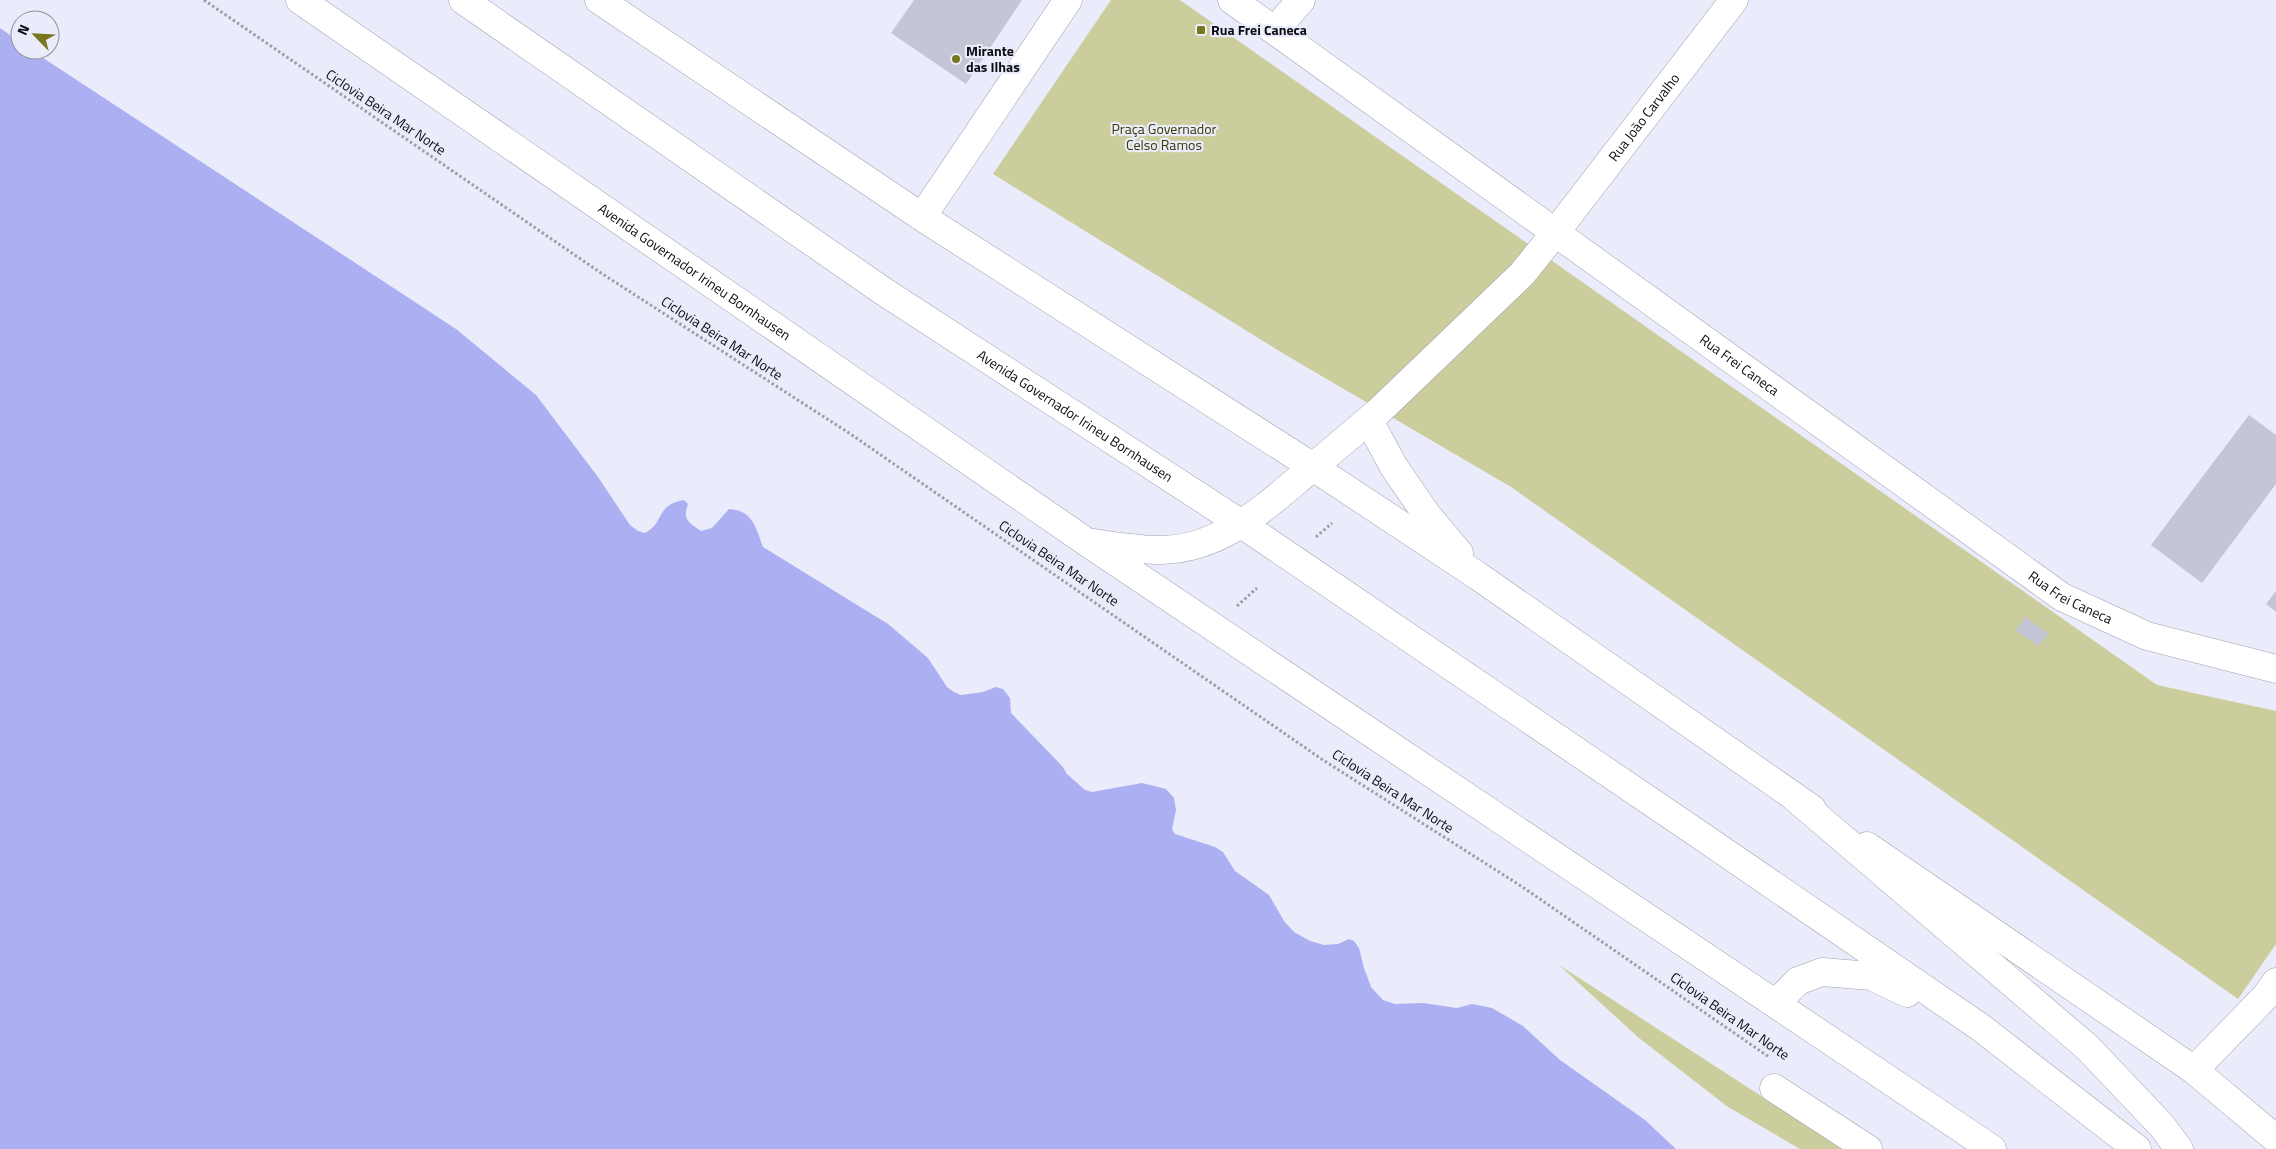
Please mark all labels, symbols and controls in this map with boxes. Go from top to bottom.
north arrow [10,10,60,60]
place label: Rua Frei Caneca [1211,19,1307,40]
text: N [11,21,34,38]
marker: Rua Frei Caneca [1195,24,1207,36]
place label: Mirante das Ilhas [966,40,1020,77]
marker: Mirante das Ilhas [950,53,962,65]
street label: Ciclovia Beira Mar Norte [322,63,451,160]
street label: Rua João Carvalho [1603,68,1684,165]
park label: Praça Governador Celso Ramos [1112,118,1217,155]
street label: Avenida Governador Irineu Bornhausen [594,198,795,345]
street label: Ciclovia Beira Mar Norte [657,290,787,385]
street label: Rua Frei Caneca [1696,329,1784,400]
street label: Avenida Governador Irineu Bornhausen [973,344,1177,487]
street label: Ciclovia Beira Mar Norte [995,514,1124,611]
street label: Rua Frei Caneca [2024,565,2116,629]
street label: Ciclovia Beira Mar Norte [1328,743,1458,838]
street label: Ciclovia Beira Mar Norte [1666,966,1794,1065]

